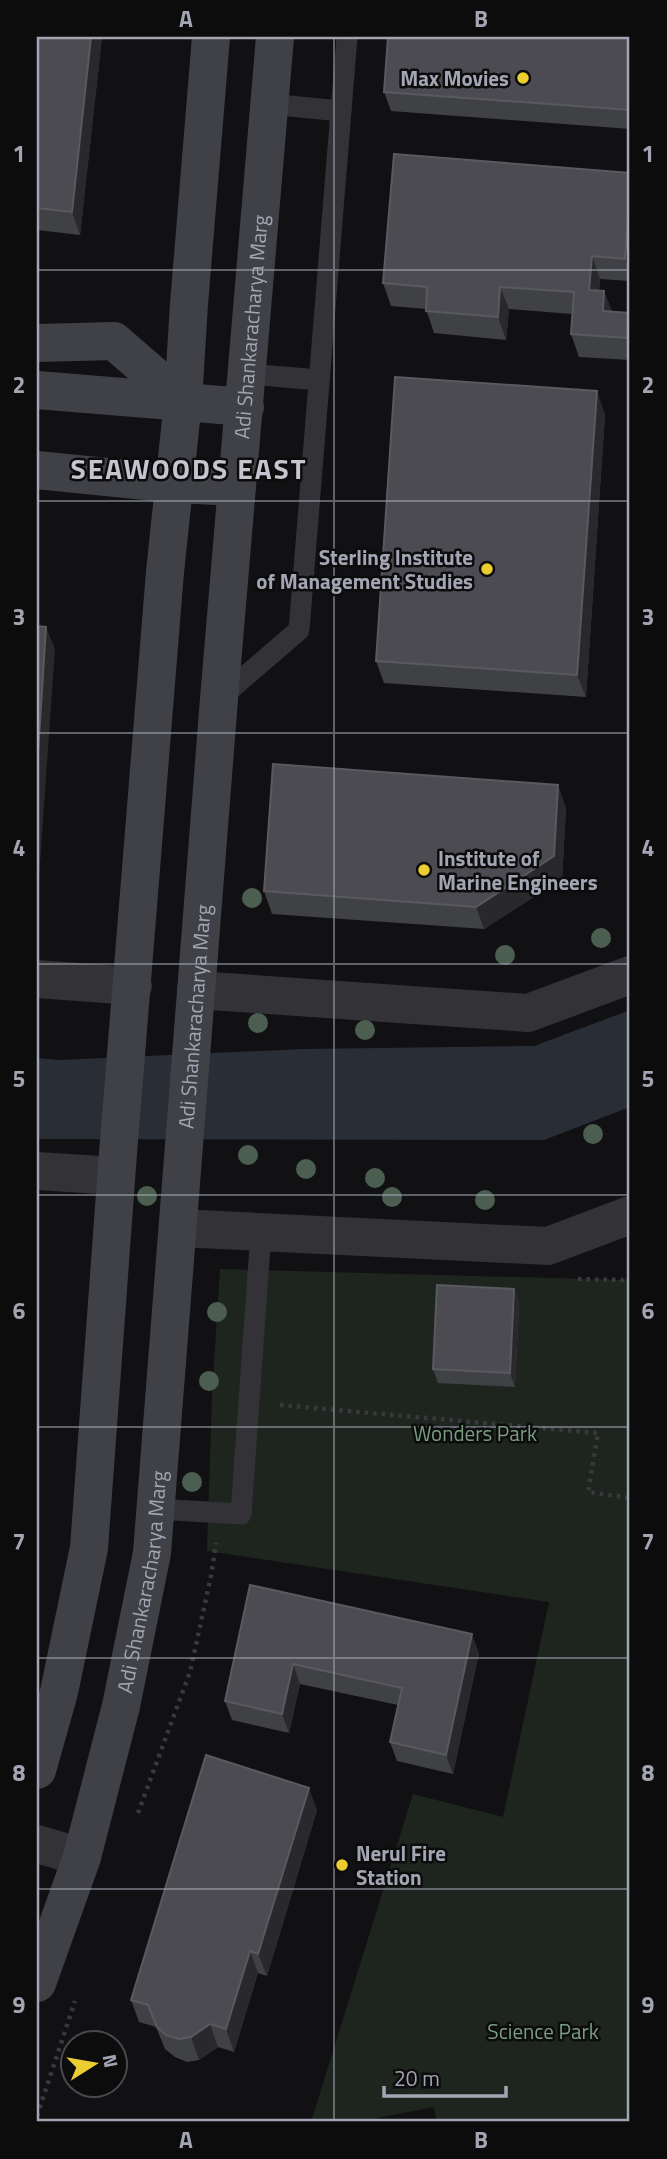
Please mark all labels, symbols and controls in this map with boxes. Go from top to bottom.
text: A [179,1,193,36]
text: B [474,1,488,36]
place label: Max Movies [400,62,509,94]
marker: Max Movies [515,70,531,86]
text: 1 [13,136,25,171]
text: 1 [642,136,654,171]
street label: Adi Shankaracharya Marg [225,213,276,440]
text: 2 [13,367,25,402]
text: 2 [642,367,654,402]
district label: SEAWOODS EAST [70,447,308,490]
place label: Sterling Institute of Management Studies [256,541,473,597]
marker: Sterling Institute of Management Studies [479,561,495,577]
text: 3 [13,599,25,634]
text: 3 [642,599,654,634]
text: 4 [13,830,25,865]
text: 4 [642,830,654,865]
place label: Institute of Marine Engineers [438,842,598,898]
marker: Institute of Marine Engineers [416,862,432,878]
street label: Adi Shankaracharya Marg [169,903,219,1130]
text: 5 [13,1061,25,1096]
text: 5 [642,1061,654,1096]
text: 6 [13,1293,26,1328]
text: 6 [642,1293,655,1328]
park label: Wonders Park [413,1417,537,1449]
street label: Adi Shankaracharya Marg [108,1469,174,1696]
text: 7 [13,1524,25,1559]
text: 7 [642,1524,654,1559]
text: 8 [13,1755,26,1790]
text: 8 [642,1755,655,1790]
place label: Nerul Fire Station [356,1837,446,1893]
marker: Nerul Fire Station [334,1857,350,1873]
text: 9 [13,1987,26,2022]
text: 9 [642,1987,655,2022]
park label: Science Park [487,2015,599,2047]
north arrow [60,2030,130,2100]
text: N [96,2051,127,2070]
scale bar [384,2054,506,2098]
text: 20 m [394,2062,440,2094]
text: A [179,2122,193,2157]
text: B [474,2122,488,2157]

